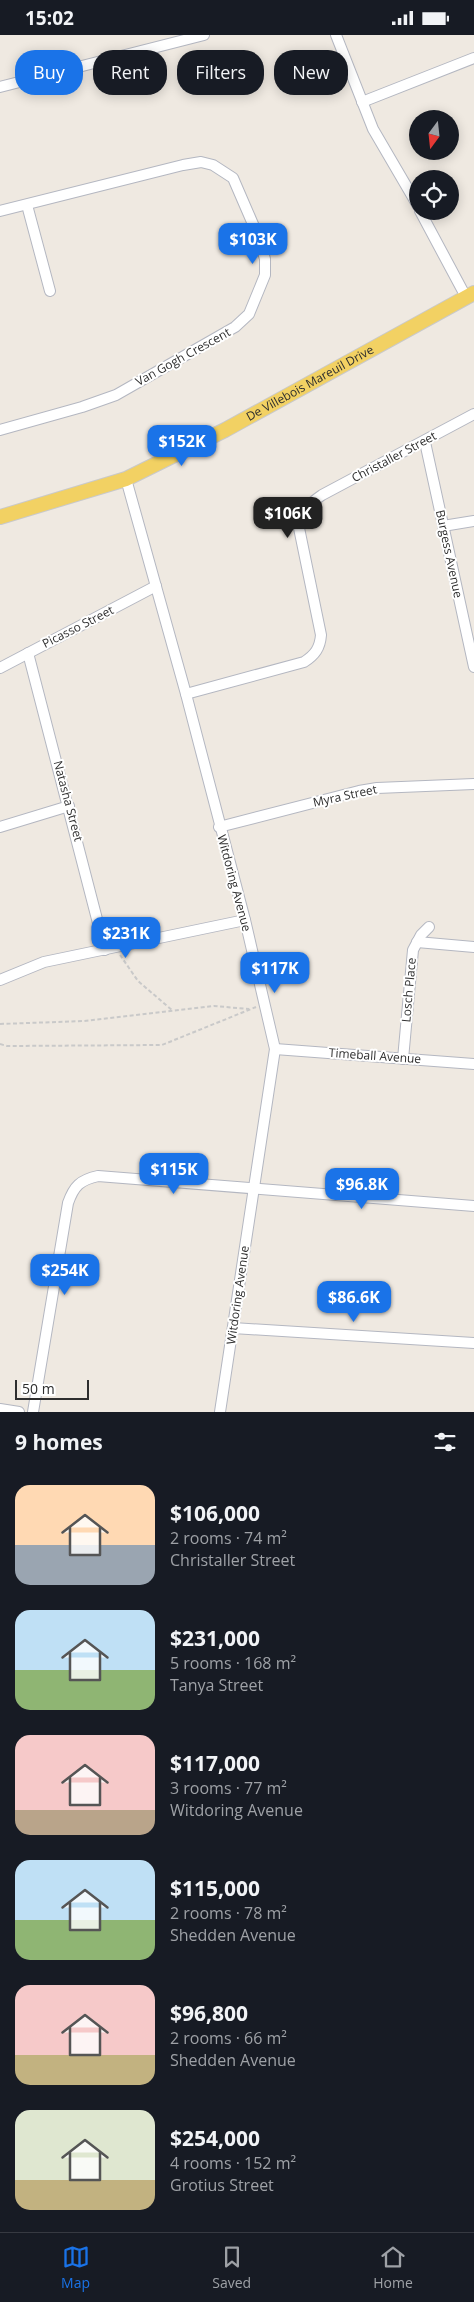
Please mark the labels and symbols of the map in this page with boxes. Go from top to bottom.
north arrow [409,110,459,160]
pin: $103K [218,223,288,265]
street label: Van Gogh Crescent [132,323,233,390]
street label: De Villebois Mareuil Drive [243,341,377,425]
pin: $152K [147,425,217,467]
street label: Christaller Street [348,427,439,486]
pin: $106K [253,497,323,539]
street label: Burgess Avenue [432,508,467,600]
street label: Picasso Street [39,601,116,652]
street label: Natasha Street [50,759,87,843]
street label: Myra Street [311,780,378,811]
street label: Witdoring Avenue [213,833,256,933]
pin: $231K [91,917,161,959]
pin: $117K [240,951,310,994]
street label: Losch Place [397,957,420,1023]
street label: Timeball Avenue [328,1044,422,1067]
pin: $115K [139,1153,209,1195]
pin: $96.8K [321,1167,403,1210]
street label: Witdoring Avenue [222,1244,253,1345]
pin: $254K [30,1253,100,1296]
pin: $86.6K [313,1281,395,1323]
scale bar [15,1377,89,1400]

